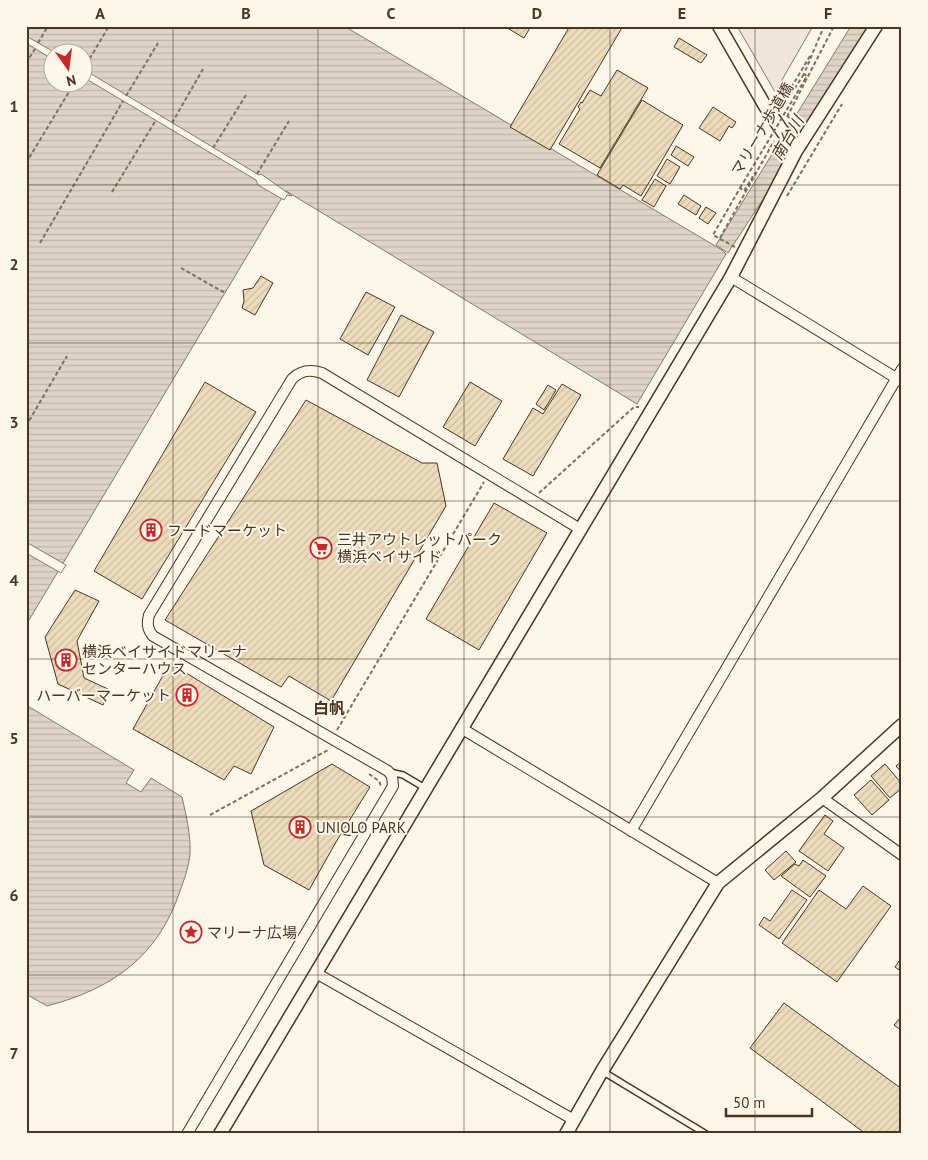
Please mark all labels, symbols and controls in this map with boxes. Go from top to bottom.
text: A [95,3,105,23]
text: B [241,3,251,23]
text: C [387,3,396,23]
text: D [532,3,542,23]
text: E [678,3,686,23]
text: F [824,3,832,23]
north arrow [42,42,92,92]
text: N [65,71,78,90]
street label: マリーナ歩道橋 [727,79,797,179]
text: 1 [9,96,19,116]
water label: 南台川 [766,110,809,164]
text: 2 [9,254,19,274]
text: 3 [9,412,19,432]
building icon: フードマーケット [139,518,163,542]
place label: フードマーケット [167,521,287,540]
place label: 三井アウトレットパーク 横浜ベイサイド [337,530,502,566]
supermarket icon: 三井アウトレットパーク 横浜ベイサイド [309,536,333,560]
text: 4 [9,570,19,590]
place label: 横浜ベイサイドマリーナ センターハウス [82,642,247,678]
building icon: 横浜ベイサイドマリーナ センターハウス [54,648,78,672]
building icon: ハーバーマーケット [175,683,199,707]
place label: ハーバーマーケット [36,686,171,705]
district label: 白帆 [313,698,345,718]
text: 5 [9,728,19,748]
building icon: UNIQLO PARK [288,815,312,839]
place label: UNIQLO PARK [316,818,406,837]
text: 6 [9,885,19,905]
place icon: マリーナ広場 [179,920,203,944]
place label: マリーナ広場 [207,923,297,942]
text: 7 [9,1043,19,1063]
scale bar [726,1085,812,1117]
text: 50 m [733,1093,766,1112]

